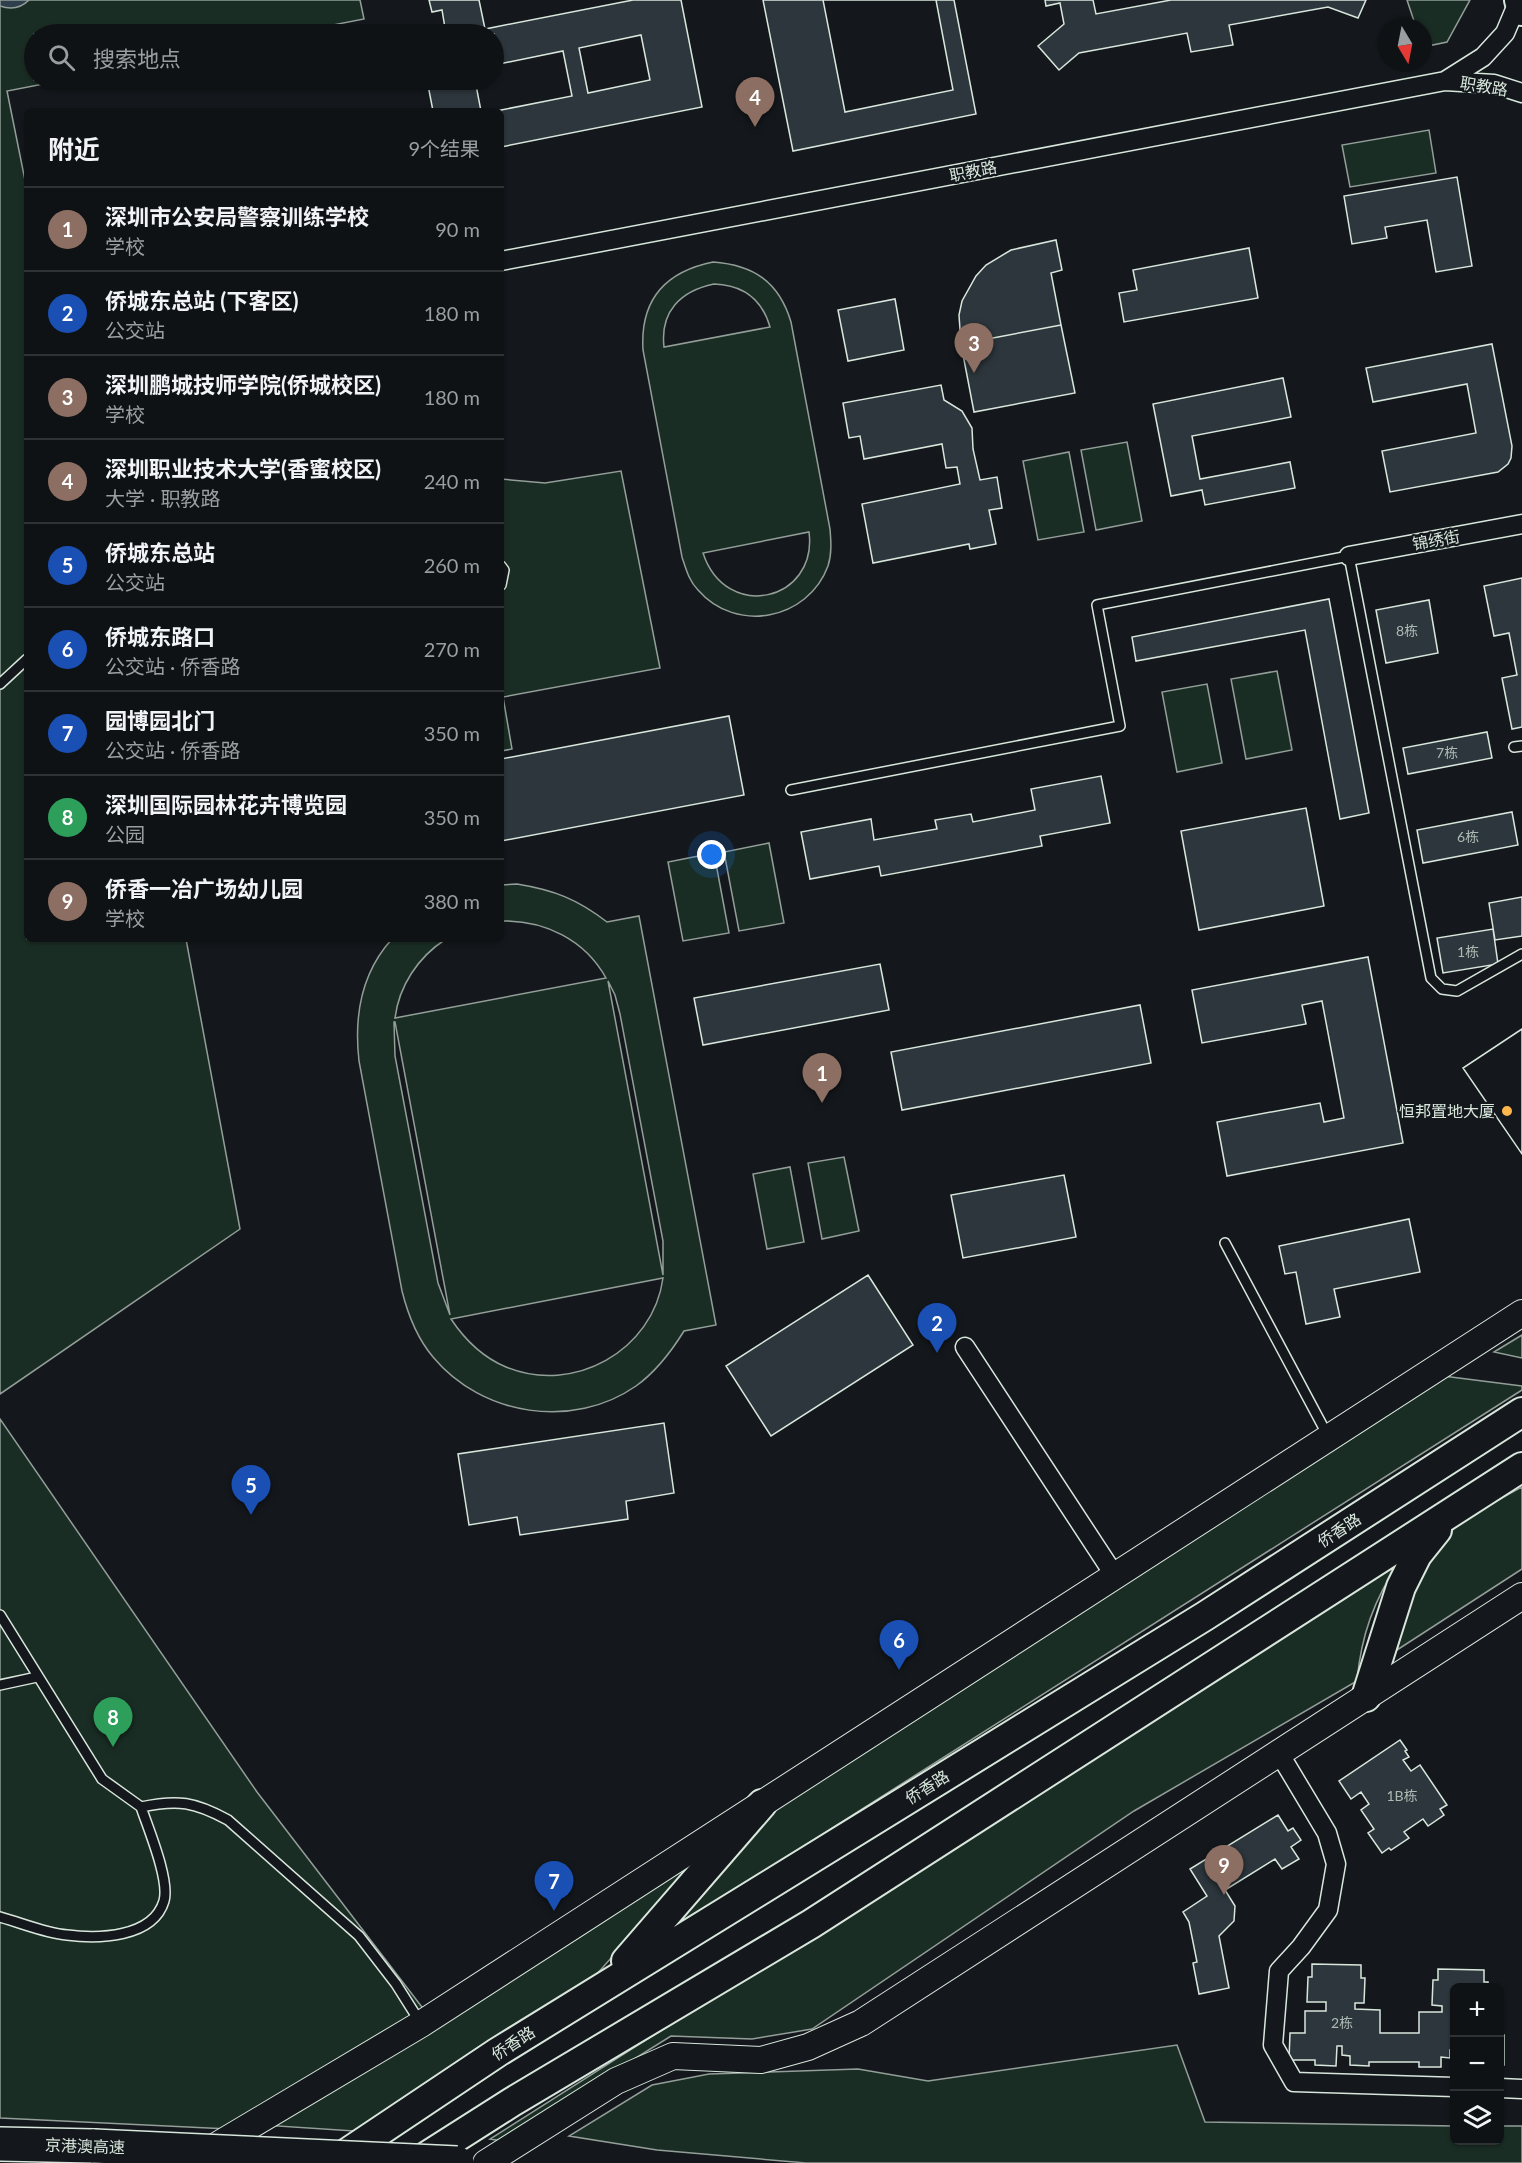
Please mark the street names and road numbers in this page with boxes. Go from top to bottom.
street label: 职教路 [1459,72,1509,99]
street label: 职教路 [948,157,998,184]
street label: 锦绣街 [1411,526,1461,553]
street label: 侨香路 [1313,1509,1364,1551]
street label: 侨香路 [901,1766,952,1807]
street label: 侨香路 [487,2022,538,2064]
street label: 京港澳高速 [45,2135,125,2156]

